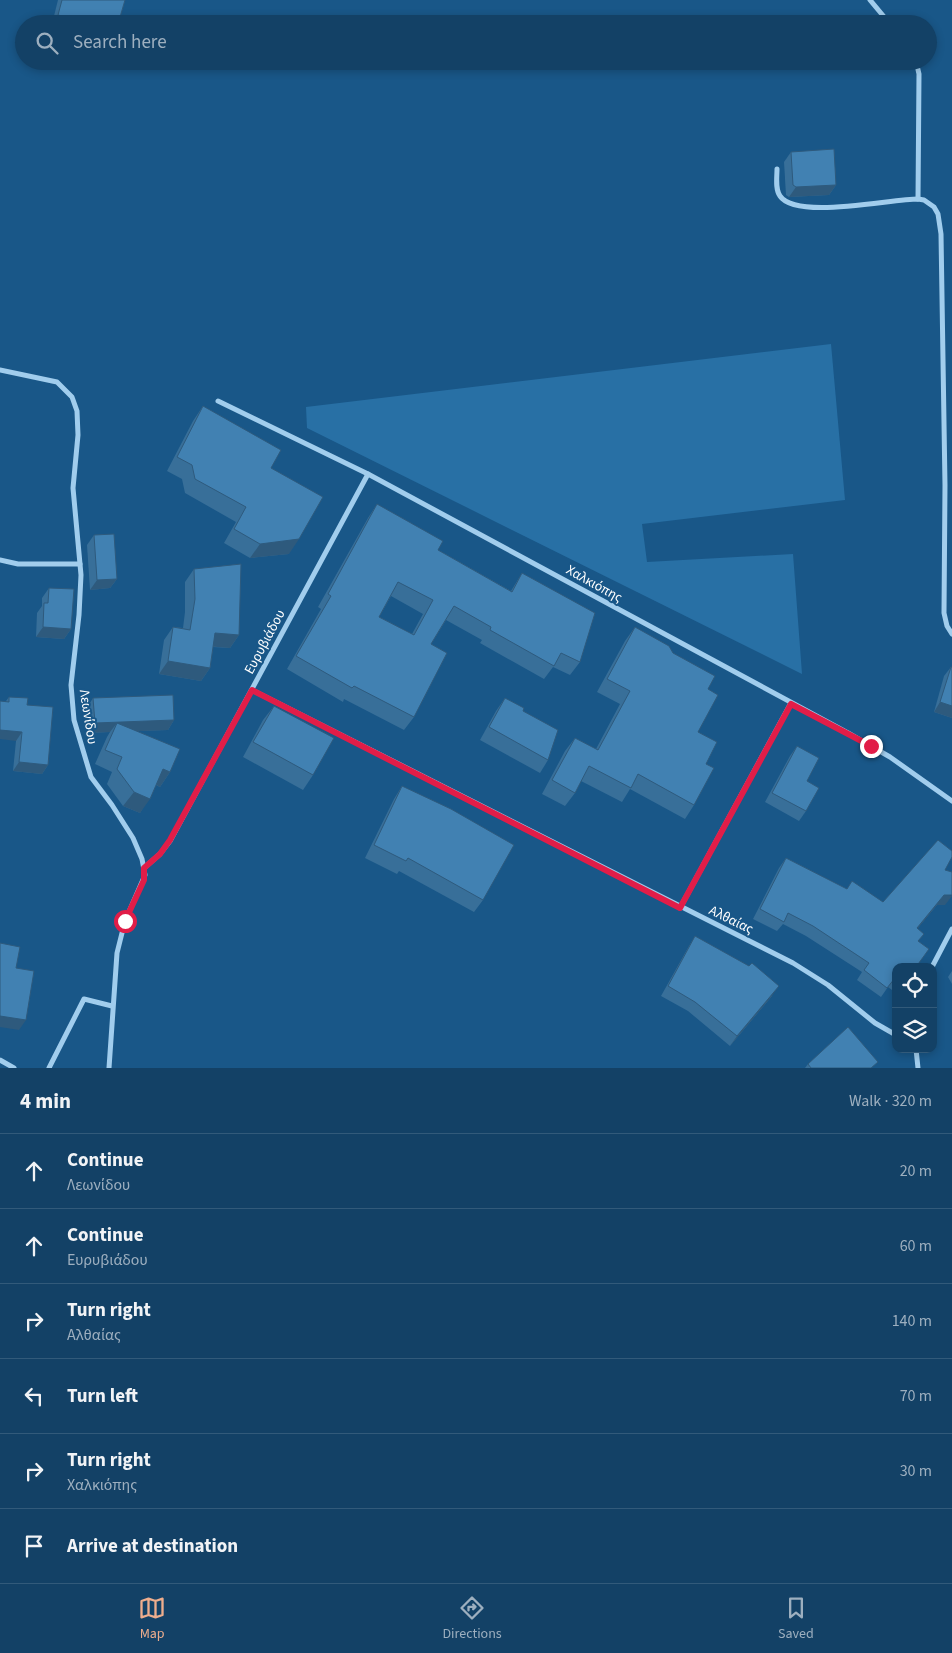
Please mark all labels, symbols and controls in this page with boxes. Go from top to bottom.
search box [15,15,937,70]
icon: search [33,29,61,57]
text: Search here [73,29,167,56]
street label: Χαλκιόπης [562,560,626,608]
street label: Ευρυβιάδου [240,606,290,678]
street label: Λεωνίδου [74,688,102,746]
route end [860,735,883,758]
street label: Αλθαίας [705,901,757,939]
route start [114,910,137,933]
map controls [892,963,937,1053]
button: locate [892,963,937,1008]
button: layers [892,1008,937,1053]
text: 4 min [20,1086,71,1116]
text: Walk · 320 m [849,1090,932,1112]
text: Continue [67,1147,144,1174]
icon: ahead [20,1157,48,1185]
text: 20 m [900,1160,932,1182]
text: Λεωνίδου [67,1174,130,1196]
text: Continue [67,1222,144,1249]
icon: ahead [20,1232,48,1260]
text: 60 m [900,1235,932,1257]
text: Ευρυβιάδου [67,1249,148,1271]
text: Turn right [67,1297,151,1324]
icon: right [20,1307,48,1335]
text: 140 m [892,1310,932,1332]
text: Αλθαίας [67,1324,121,1346]
icon: left [20,1382,48,1410]
text: Turn left [67,1383,138,1410]
text: 70 m [900,1385,932,1407]
text: Turn right [67,1447,151,1474]
icon: right [20,1457,48,1485]
text: 30 m [900,1460,932,1482]
text: Χαλκιόπης [67,1474,137,1496]
icon: arrive [20,1532,48,1560]
text: Arrive at destination [67,1533,238,1560]
tab: Map [138,1594,166,1644]
tab: Directions [442,1594,502,1644]
tab: Saved [778,1594,814,1644]

